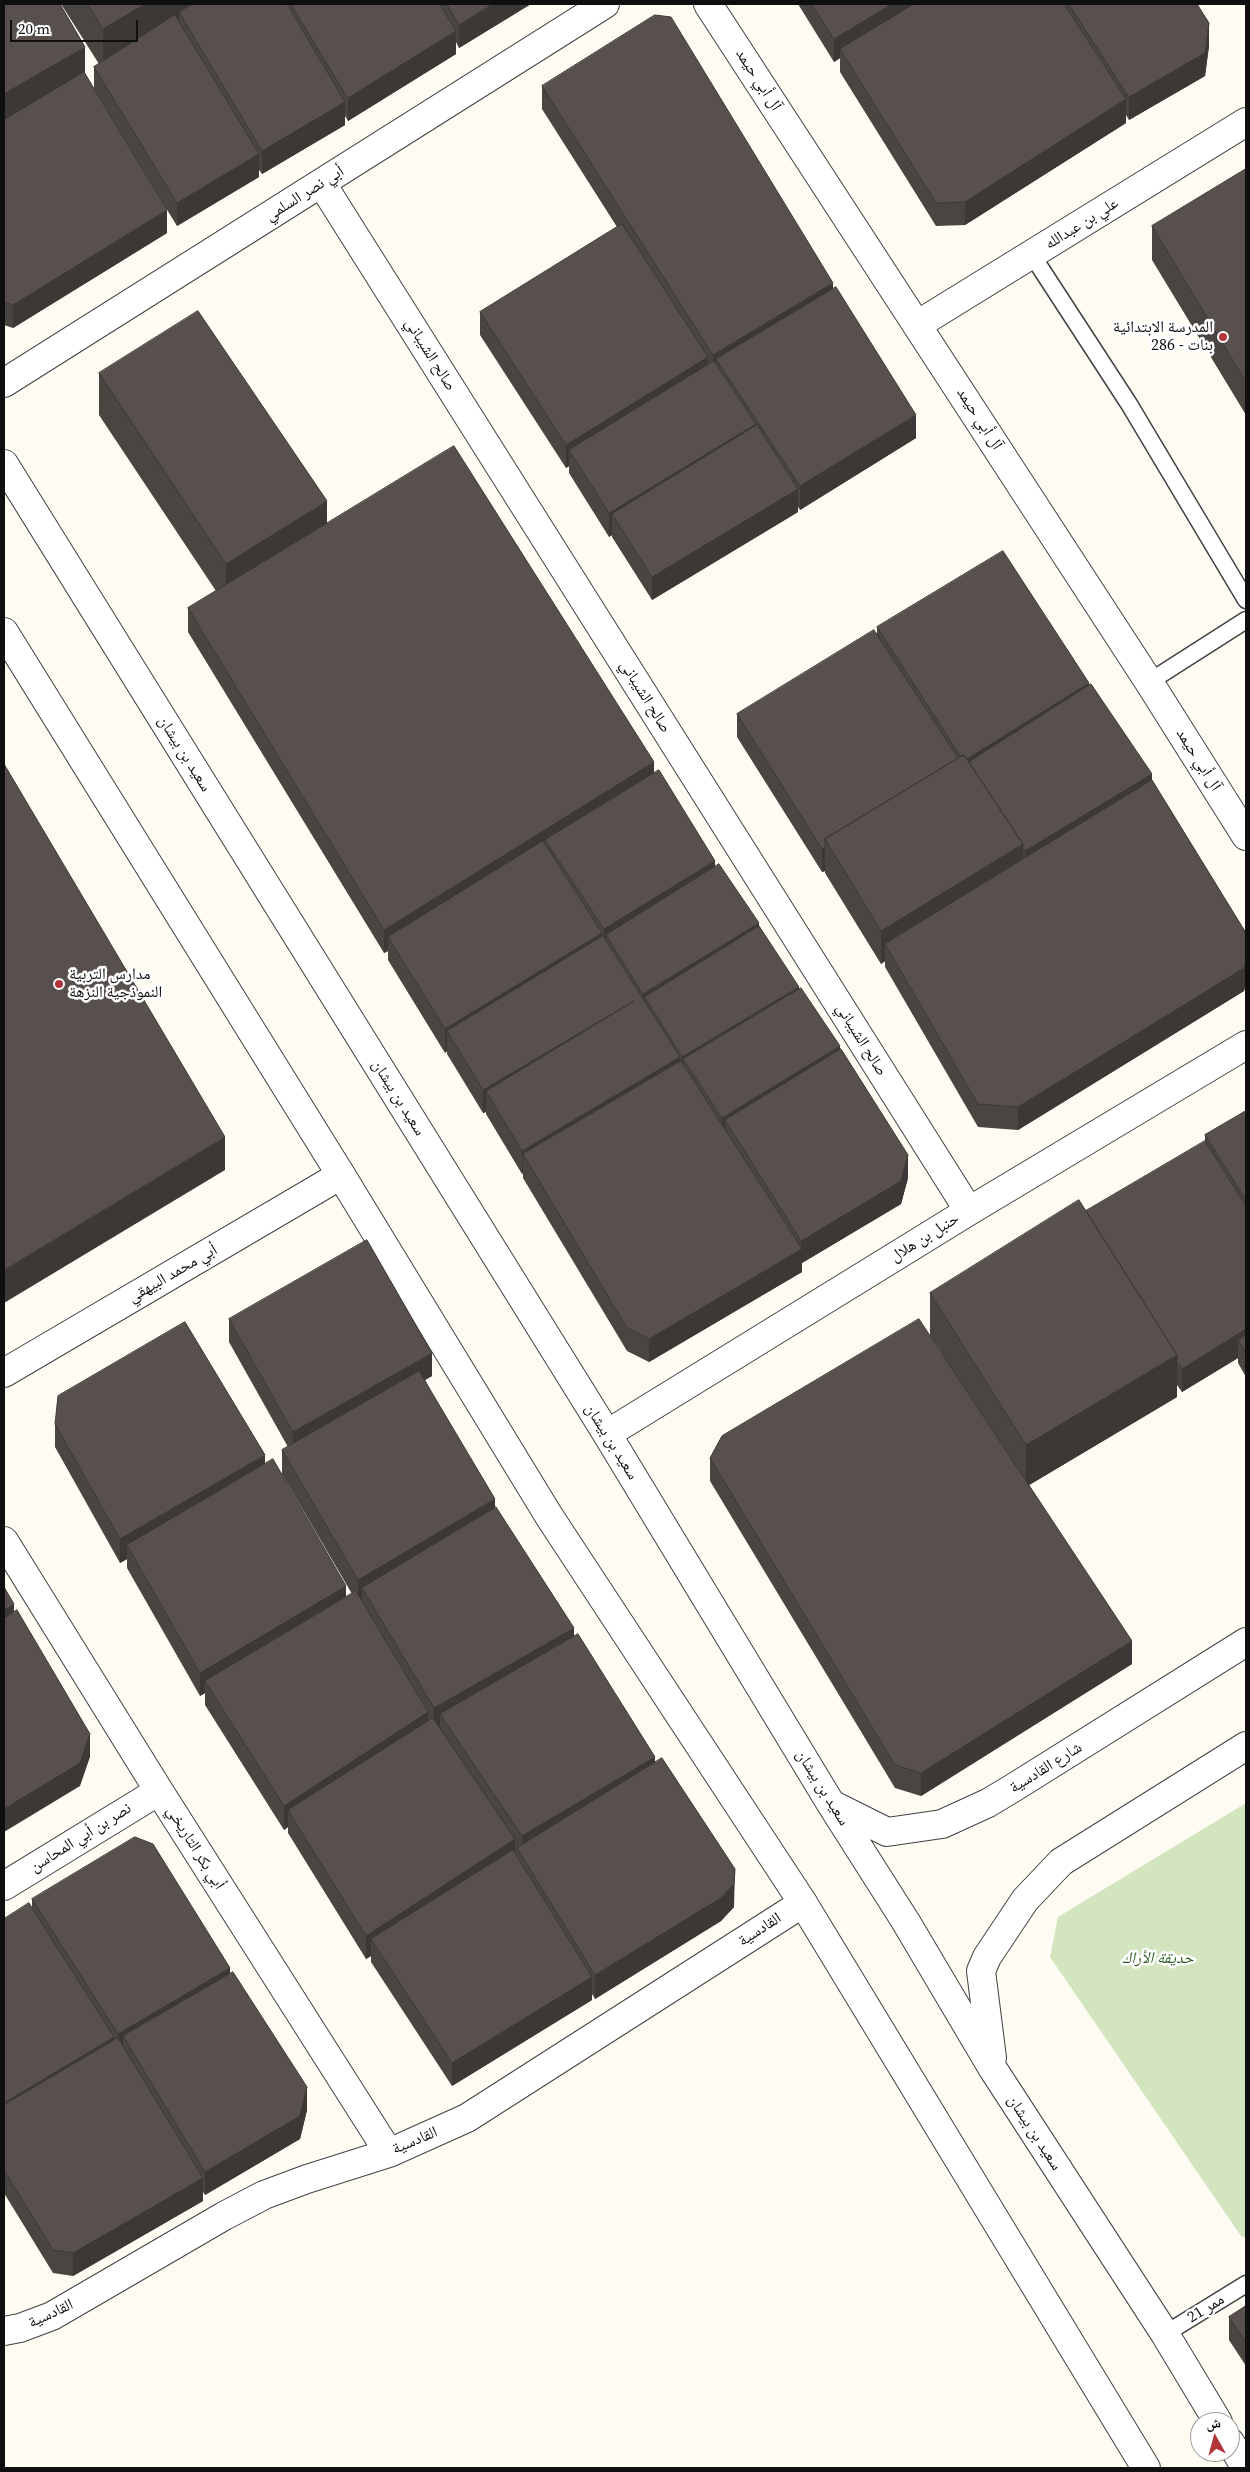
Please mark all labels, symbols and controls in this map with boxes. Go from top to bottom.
scale bar [12,10,140,42]
text: 20 m [18,18,50,39]
street label: آل أبي حيمد [731,45,785,115]
street label: أبي نصر السلمي [262,162,348,226]
street label: علي بن عبدالله [1042,194,1122,254]
street label: صالح الشيباني [400,315,460,395]
place label: المدرسة الابتدائية 286 - بنات [1113,318,1213,356]
marker: المدرسة الابتدائية 286 - بنات [1217,331,1229,343]
street label: آل أبي حيمد [952,384,1006,454]
street label: صالح الشيباني [615,657,675,737]
street label: سعيد بن بيشان [153,712,215,796]
street label: آل أبي حيمد [1171,725,1225,795]
place label: مدارس التربية النموذجية النزهة [69,965,162,1003]
marker: مدارس التربية النموذجية النزهة [53,978,65,990]
street label: صالح الشيباني [831,1000,891,1080]
street label: سعيد بن بيشان [367,1056,429,1140]
street label: حنبل بن هلال [887,1209,963,1267]
street label: أبي محمد البيهقي [125,1241,221,1307]
street label: سعيد بن بيشان [580,1400,642,1484]
street label: شارع القادسية [1006,1738,1086,1798]
street label: سعيد بن بيشان [791,1746,853,1830]
street label: نصر بن أبي المحاسن [27,1799,135,1877]
street label: أبي بكر التاريخي [162,1803,228,1893]
street label: القادسية [735,1909,785,1951]
park label: حديقة الأراك [1122,1949,1194,1969]
street label: سعيد بن بيشان [1003,2092,1065,2174]
street label: القادسية [389,2123,441,2159]
street label: ممر 21 [1184,2290,1228,2328]
street label: القادسية [25,2295,77,2333]
north arrow [1190,2412,1240,2462]
text: ش [1205,2412,1222,2434]

